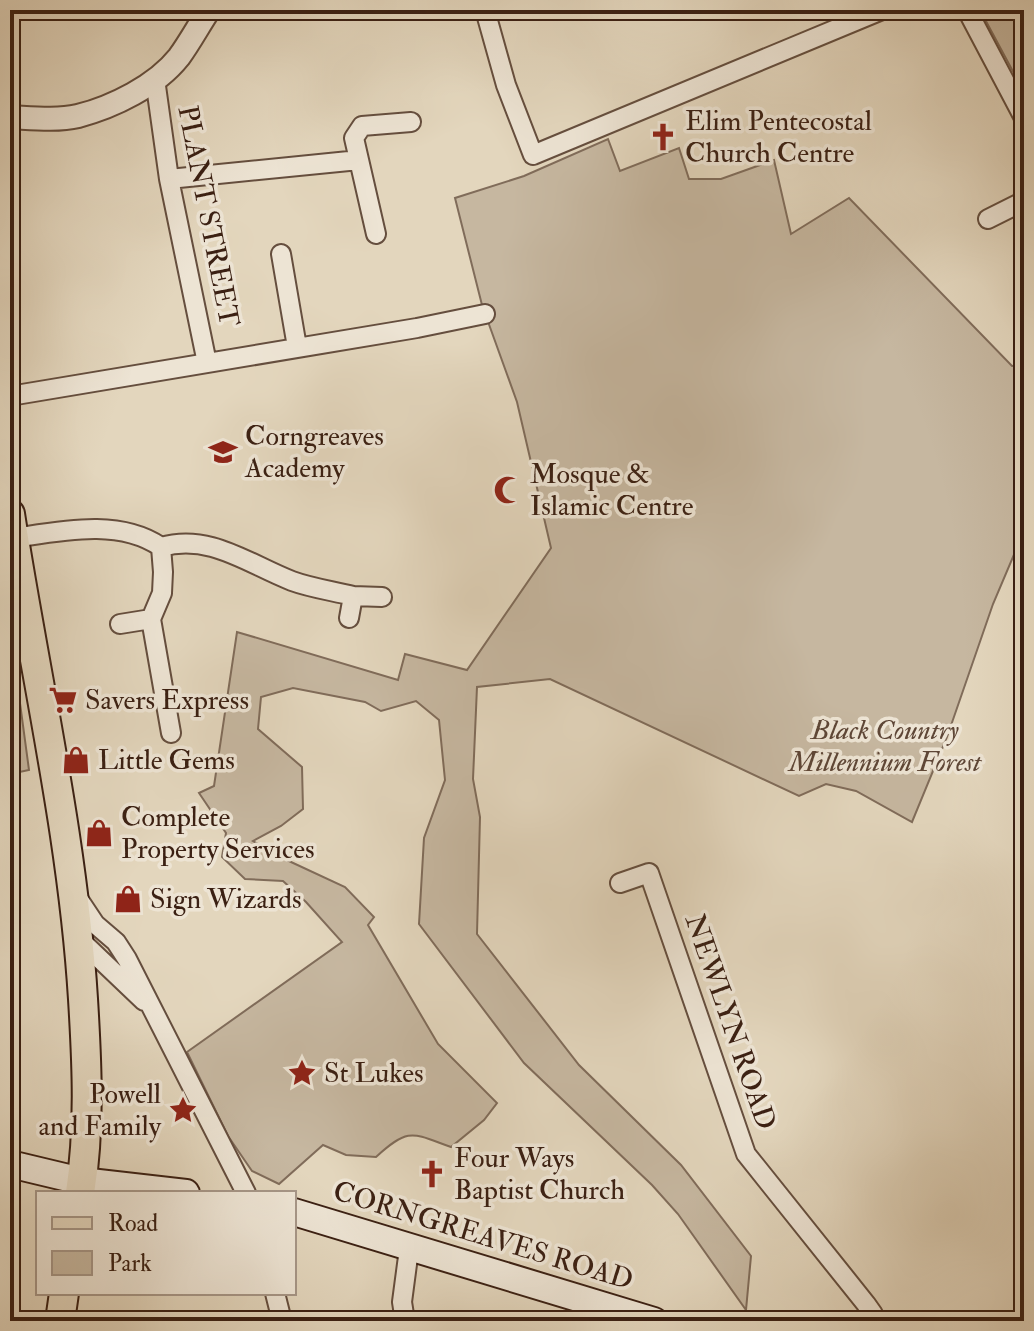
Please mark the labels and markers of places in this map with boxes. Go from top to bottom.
place label: Elim Pentecostal Church Centre [685,104,872,171]
church icon: Elim Pentecostal Church Centre [648,122,678,152]
place label: Corngreaves Academy [244,419,384,486]
school or university icon: Corngreaves Academy [208,437,238,467]
place label: Mosque & Islamic Centre [530,457,694,524]
mosque icon: Mosque & Islamic Centre [493,475,523,505]
place label: Savers Express [85,683,249,718]
supermarket icon: Savers Express [48,685,78,715]
place label: Little Gems [98,743,235,778]
shop icon: Little Gems [61,745,91,775]
place label: Complete Property Services [121,800,314,867]
shop icon: Complete Property Services [84,818,114,848]
place label: Sign Wizards [150,882,302,917]
shop icon: Sign Wizards [113,884,143,914]
place label: St Lukes [324,1056,424,1091]
place icon: St Lukes [287,1058,317,1088]
place label: Powell and Family [39,1077,162,1144]
place icon: Powell and Family [168,1095,198,1125]
place label: Four Ways Baptist Church [454,1141,625,1208]
church icon: Four Ways Baptist Church [417,1159,447,1189]

